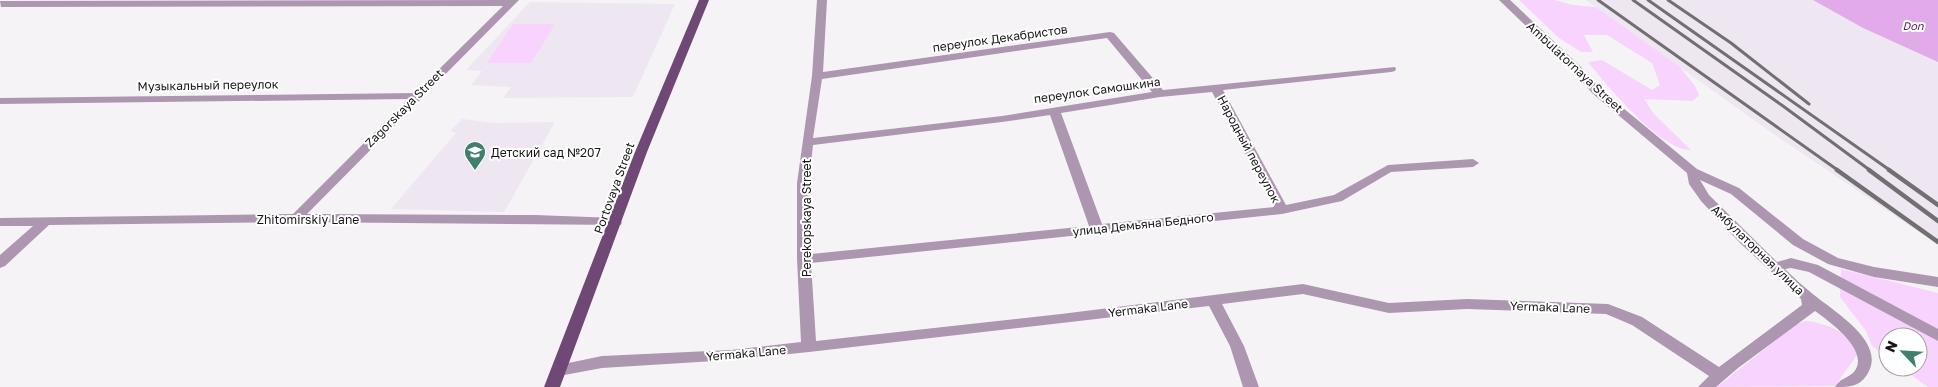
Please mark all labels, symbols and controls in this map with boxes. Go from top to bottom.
street label: Ambulatornaya Street [1524,19,1626,116]
water label: Don [1902,19,1925,32]
street label: переулок Декабристов [932,21,1069,55]
street label: Zagorskaya Street [362,66,446,150]
street label: переулок Самошкина [1033,74,1161,106]
street label: Музыкальный переулок [137,76,279,94]
street label: Народный переулок [1214,93,1284,206]
school or university icon: Детский сад №207 [463,140,487,171]
street label: Portovaya Street [591,140,638,236]
place label: Детский сад №207 [491,145,601,160]
street label: Perekopskaya Street [799,159,814,277]
street label: Амбулаторная улица [1708,202,1808,298]
street label: улица Демьяна Бедного [1072,209,1214,239]
street label: Zhitomirskiy Lane [257,212,359,227]
street label: Yermaka Lane [1107,296,1189,320]
street label: Yermaka Lane [1510,298,1590,316]
north arrow [1878,327,1928,377]
text: N [1881,338,1901,355]
street label: Yermaka Lane [705,342,787,364]

